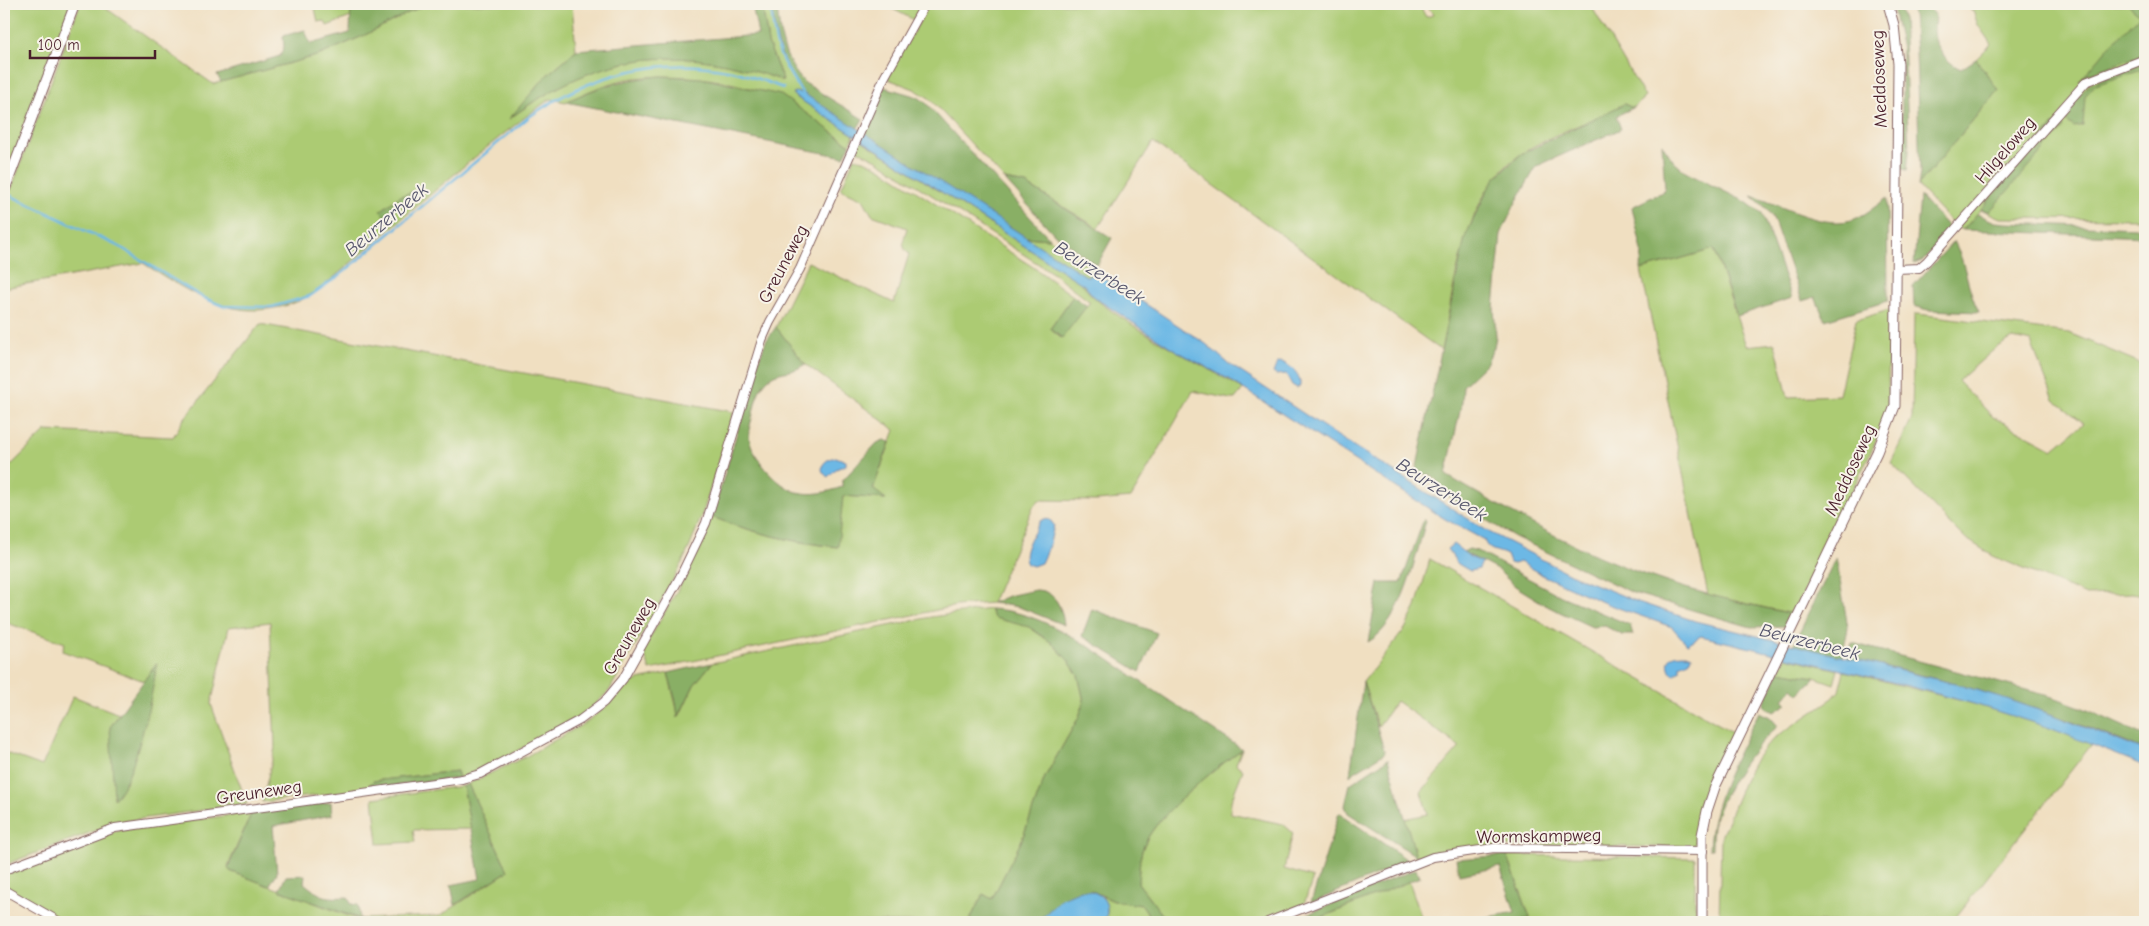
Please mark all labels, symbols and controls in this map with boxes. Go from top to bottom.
scale bar [30,28,155,60]
street label: Meddoseweg [1867,30,1892,128]
text: 100 m [38,36,80,54]
street label: Hilgeloweg [1971,113,2040,188]
water label: Beurzerbeek [340,178,433,261]
street label: Greuneweg [754,221,813,307]
water label: Beurzerbeek [1050,236,1149,310]
street label: Meddoseweg [1820,421,1881,519]
water label: Beurzerbeek [1392,453,1491,527]
street label: Greuneweg [599,594,660,679]
water label: Beurzerbeek [1757,619,1863,665]
street label: Greuneweg [215,776,303,809]
street label: Wormskampweg [1476,825,1602,848]

